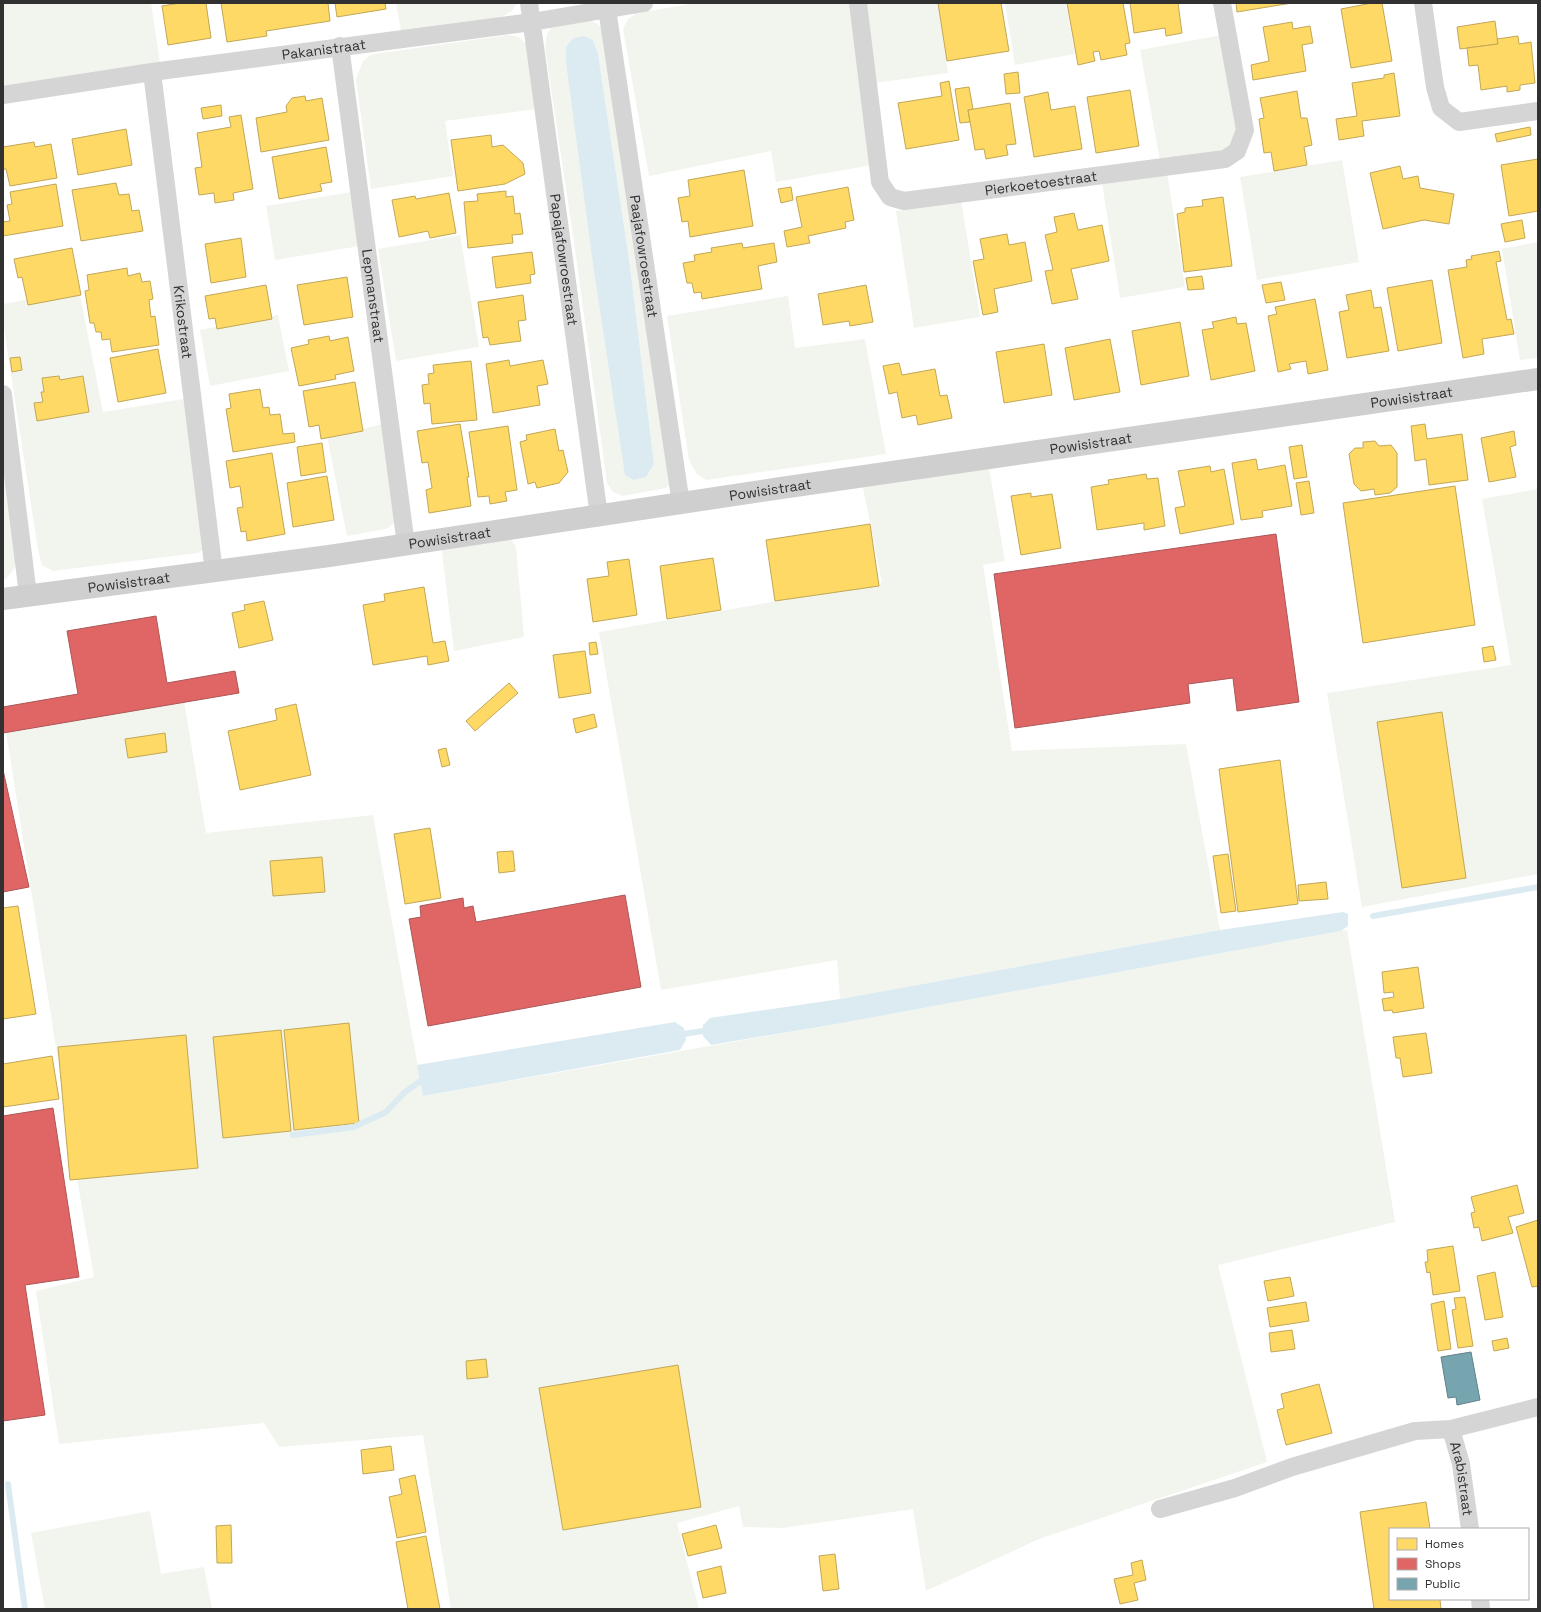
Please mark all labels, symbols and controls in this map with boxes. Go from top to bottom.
street label: Pakanistraat [281,35,367,64]
street label: Pierkoetoestraat [984,167,1098,199]
street label: Papajafowroestraat [546,193,582,327]
street label: Paajafowroestraat [626,194,662,319]
street label: Lepmanstraat [358,248,388,344]
street label: Krikostraat [170,284,196,360]
street label: Powisistraat [1369,382,1454,412]
street label: Powisistraat [1049,429,1133,458]
street label: Powisistraat [728,475,813,505]
street label: Powisistraat [407,523,492,553]
street label: Powisistraat [87,568,171,597]
street label: Arabistraat [1446,1439,1477,1517]
legend [1389,1528,1529,1600]
text: Homes [1425,1536,1464,1552]
text: Shops [1425,1556,1461,1572]
text: Public [1425,1576,1460,1592]

